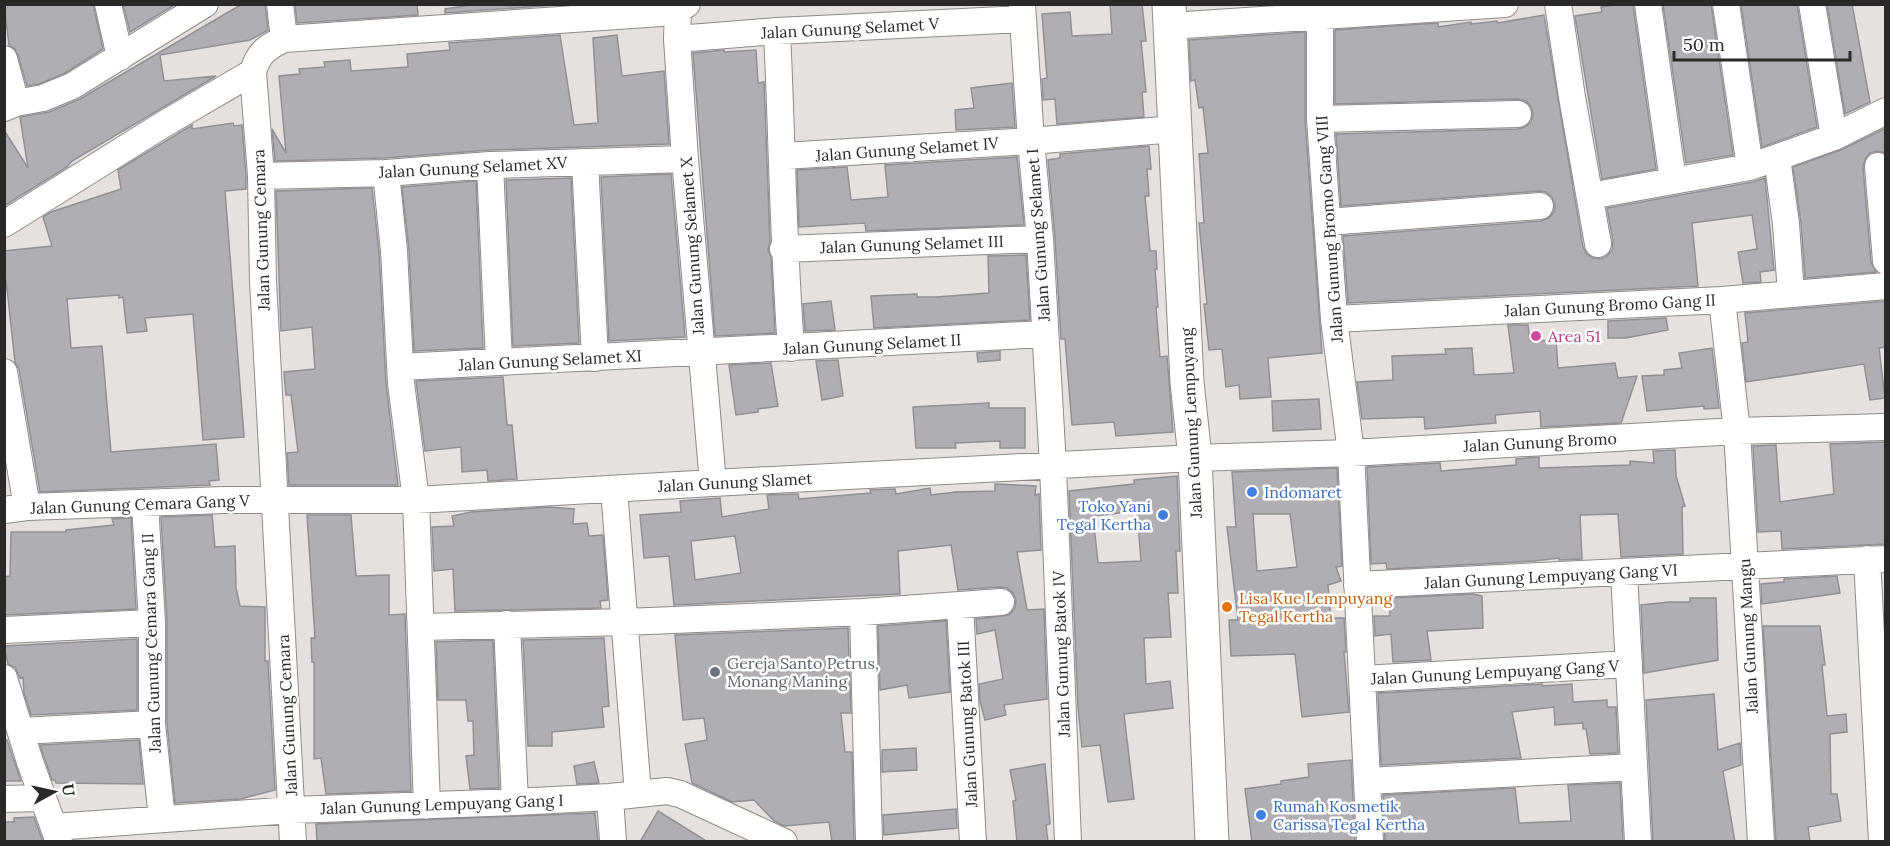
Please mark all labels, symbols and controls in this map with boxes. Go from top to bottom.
street label: Jalan Gunung Selamet V [759,13,940,43]
scale bar [1674,24,1850,62]
text: 50 m [1683,33,1725,56]
street label: Jalan Gunung Bromo Gang VIII [1311,115,1347,344]
street label: Jalan Gunung Selamet IV [814,133,1000,165]
street label: Jalan Gunung Selamet I [1022,148,1054,323]
street label: Jalan Gunung Cemara [248,149,274,312]
street label: Jalan Gunung Selamet XV [377,152,568,182]
street label: Jalan Gunung Selamet X [676,156,708,337]
street label: Jalan Gunung Selamet III [819,231,1004,257]
street label: Jalan Gunung Bromo Gang II [1503,289,1716,321]
street label: Jalan Gunung Lempuyang [1176,326,1206,520]
place label: Area 51 [1547,326,1601,346]
street label: Jalan Gunung Selamet II [781,329,962,359]
marker: Area 51 [1529,329,1543,343]
street label: Jalan Gunung Selamet XI [457,345,642,375]
street label: Jalan Gunung Bromo [1462,428,1617,456]
street label: Jalan Gunung Slamet [656,468,814,496]
place label: Indomaret [1264,482,1343,502]
marker: Indomaret [1245,485,1259,499]
street label: Jalan Gunung Cemara Gang V [29,490,251,518]
place label: Toko Yani Tegal Kertha [1057,496,1151,534]
marker: Toko Yani Tegal Kertha [1156,508,1170,522]
street label: Jalan Gunung Cemara Gang II [137,533,165,754]
street label: Jalan Gunung Mangu [1734,557,1762,715]
street label: Jalan Gunung Lempuyang Gang VI [1423,559,1678,593]
street label: Jalan Gunung Batok IV [1048,570,1074,739]
place label: Lisa Kue Lempuyang Tegal Kertha [1239,588,1393,626]
marker: Lisa Kue Lempuyang Tegal Kertha [1220,600,1234,614]
street label: Jalan Gunung Cemara [273,634,301,797]
street label: Jalan Gunung Batok III [953,640,981,809]
place label: Gereja Santo Petrus, Monang Maning [727,653,879,691]
street label: Jalan Gunung Lempuyang Gang V [1369,655,1620,689]
marker: Gereja Santo Petrus, Monang Maning [708,665,722,679]
north arrow [24,762,84,822]
text: U [58,782,80,797]
street label: Jalan Gunung Lempuyang Gang I [319,790,564,818]
place label: Rumah Kosmetik Carissa Tegal Kertha [1273,796,1425,834]
marker: Rumah Kosmetik Carissa Tegal Kertha [1254,808,1268,822]

